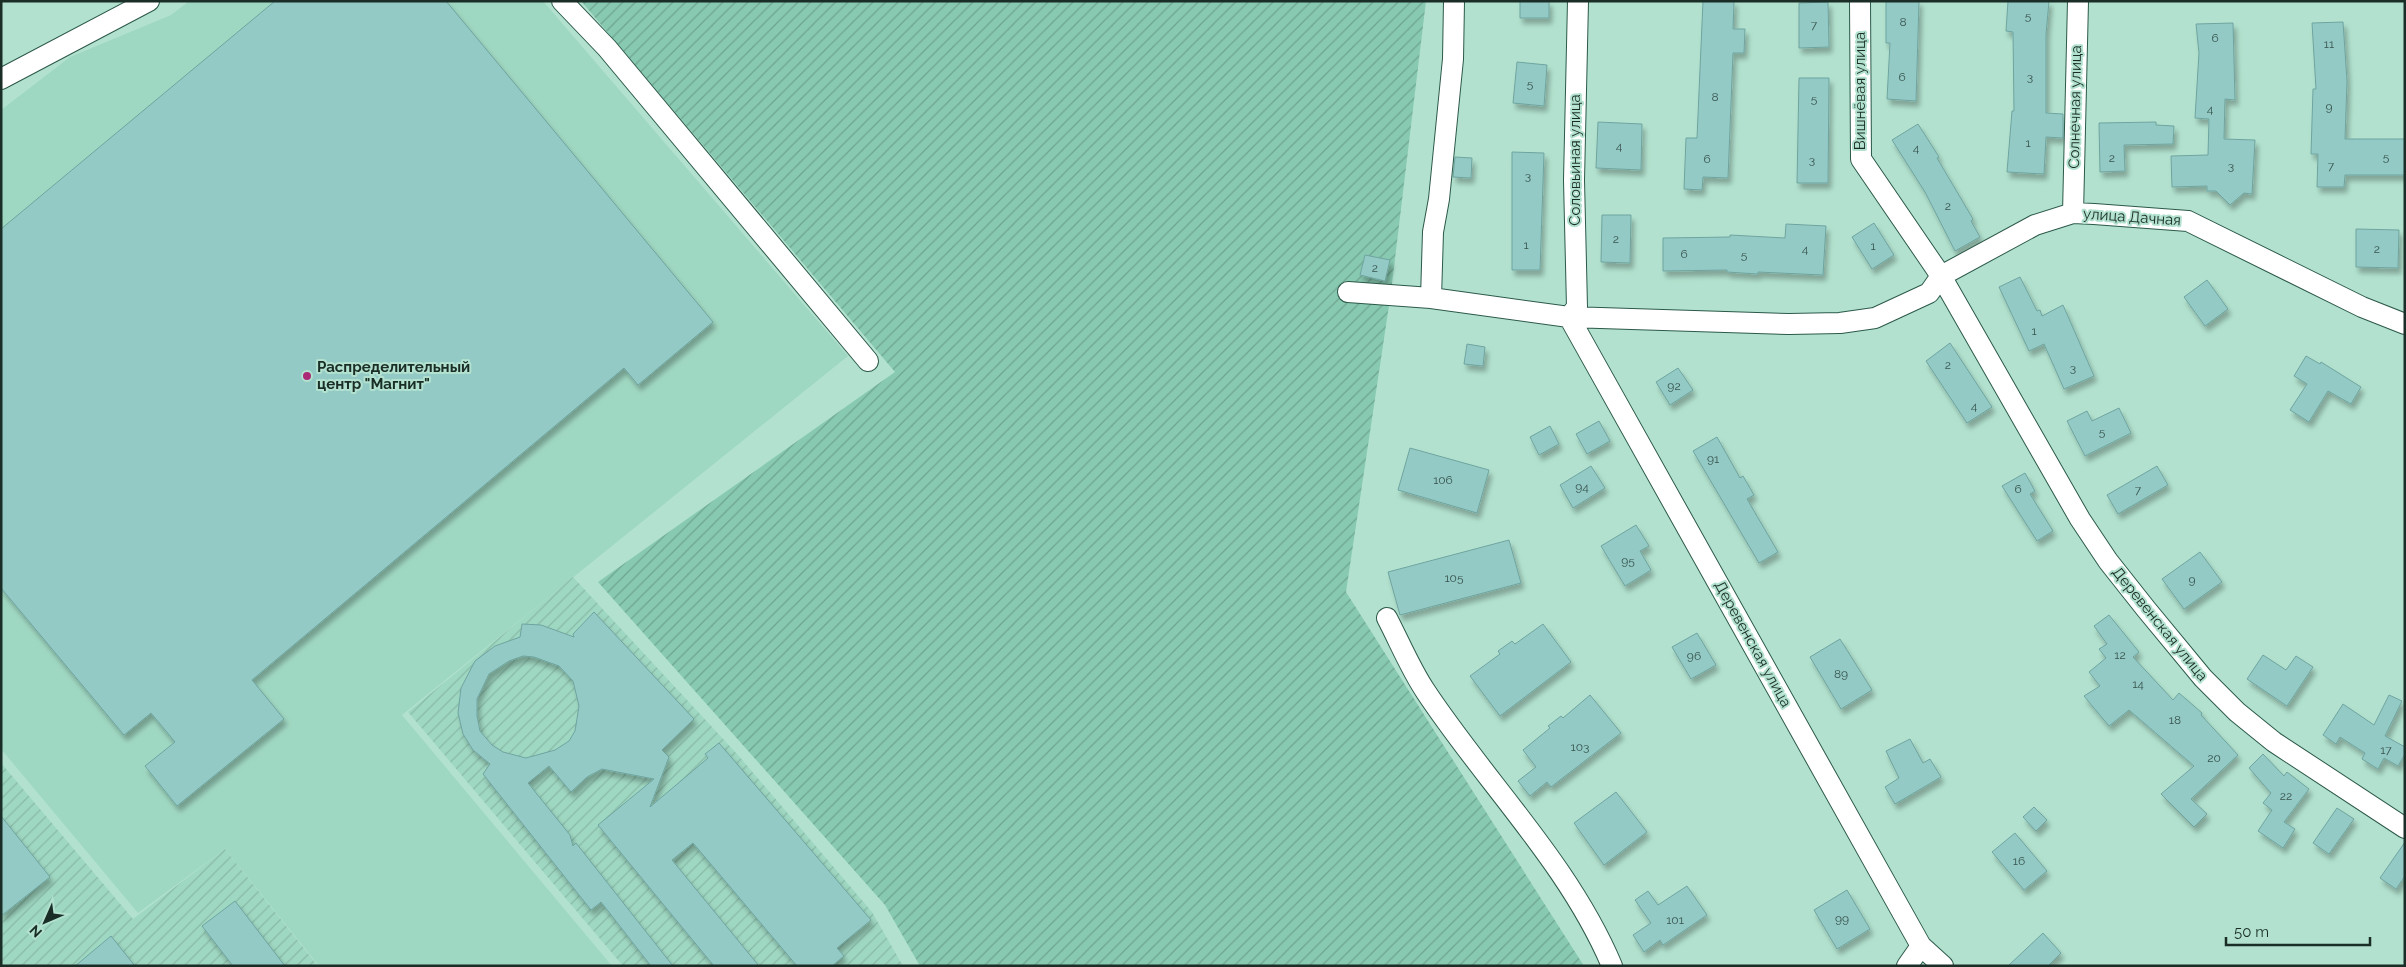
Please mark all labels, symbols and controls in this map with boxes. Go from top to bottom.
house number: 5 [2025,9,2032,23]
house number: 8 [1899,15,1907,29]
house number: 7 [1811,18,1818,32]
house number: 6 [2211,31,2219,45]
street label: Вишнёвая улица [1851,32,1869,150]
house number: 11 [2324,37,2334,51]
street label: Солнечная улица [2065,45,2085,169]
house number: 6 [1898,70,1906,84]
house number: 3 [2027,70,2033,84]
house number: 5 [1527,77,1534,91]
house number: 8 [1711,90,1719,104]
house number: 5 [1811,92,1818,106]
street label: Соловьиная улица [1566,94,1584,226]
house number: 9 [2325,100,2333,114]
house number: 4 [2207,102,2214,116]
house number: 1 [2025,136,2031,150]
house number: 4 [1616,139,1623,153]
house number: 4 [1913,141,1920,155]
house number: 5 [2383,150,2390,164]
house number: 2 [2109,151,2115,165]
house number: 6 [1703,152,1711,166]
house number: 3 [1809,153,1815,167]
house number: 3 [2228,159,2234,173]
house number: 7 [2328,159,2335,173]
house number: 3 [1525,169,1531,183]
house number: 2 [1945,199,1951,213]
street label: улица Дачная [2082,205,2182,229]
house number: 2 [1613,232,1619,246]
house number: 1 [1523,238,1529,252]
house number: 1 [1870,239,1876,253]
house number: 4 [1802,242,1809,256]
house number: 2 [2374,242,2380,256]
house number: 6 [1680,247,1688,261]
house number: 5 [1741,248,1748,262]
house number: 2 [1372,261,1378,275]
house number: 1 [2031,324,2037,338]
place label: Распределительный центр "Магнит" [317,358,470,393]
house number: 2 [1945,358,1951,372]
house number: 3 [2070,361,2076,375]
marker: Распределительный центр "Магнит" [301,370,313,382]
house number: 92 [1667,379,1681,393]
house number: 4 [1971,399,1978,413]
house number: 5 [2099,425,2106,439]
house number: 91 [1707,452,1719,466]
house number: 106 [1433,473,1453,487]
house number: 94 [1575,480,1589,494]
house number: 6 [2014,482,2022,496]
house number: 7 [2135,483,2142,497]
house number: 95 [1621,554,1635,568]
street label: Деревенская улица [2108,563,2212,685]
house number: 105 [1444,571,1464,585]
house number: 9 [2188,573,2196,587]
street label: Деревенская улица [1711,578,1795,710]
house number: 12 [2114,648,2126,662]
house number: 96 [1687,649,1701,663]
house number: 89 [1834,667,1848,681]
house number: 14 [2132,677,2144,691]
house number: 18 [2169,713,2181,727]
house number: 103 [1571,740,1589,754]
house number: 17 [2380,743,2392,757]
house number: 20 [2207,751,2221,765]
house number: 22 [2280,789,2292,803]
house number: 16 [2013,854,2025,868]
north arrow [20,897,70,947]
house number: 99 [1835,912,1849,926]
house number: 101 [1666,913,1684,927]
scale bar [2226,914,2370,946]
text: N [26,922,45,941]
text: 50 m [2234,923,2269,941]

